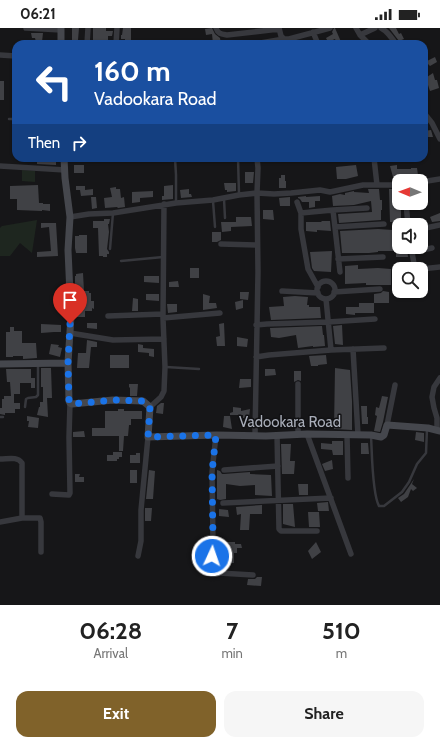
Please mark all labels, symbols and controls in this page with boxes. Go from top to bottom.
text: 06:21 [20,5,56,23]
text: 160 m [94,54,170,88]
icon: left [28,56,80,108]
text: Vadookara Road [94,88,217,110]
icon: right [68,132,90,154]
text: Then [28,134,60,152]
north arrow [392,174,428,210]
map controls [392,174,428,298]
button: sound [392,218,428,254]
button: search [392,262,428,298]
pin [53,283,87,324]
icon: arrive [59,289,81,311]
street label: Vadookara Road [239,413,341,431]
position arrow [191,535,233,577]
text: 06:28 [79,616,142,645]
text: 7 [226,616,238,645]
text: 510 [322,616,361,645]
text: Arrival [93,645,128,661]
text: min [221,645,243,661]
text: m [336,645,347,661]
button: Exit [16,691,216,737]
button: Share [224,691,424,737]

